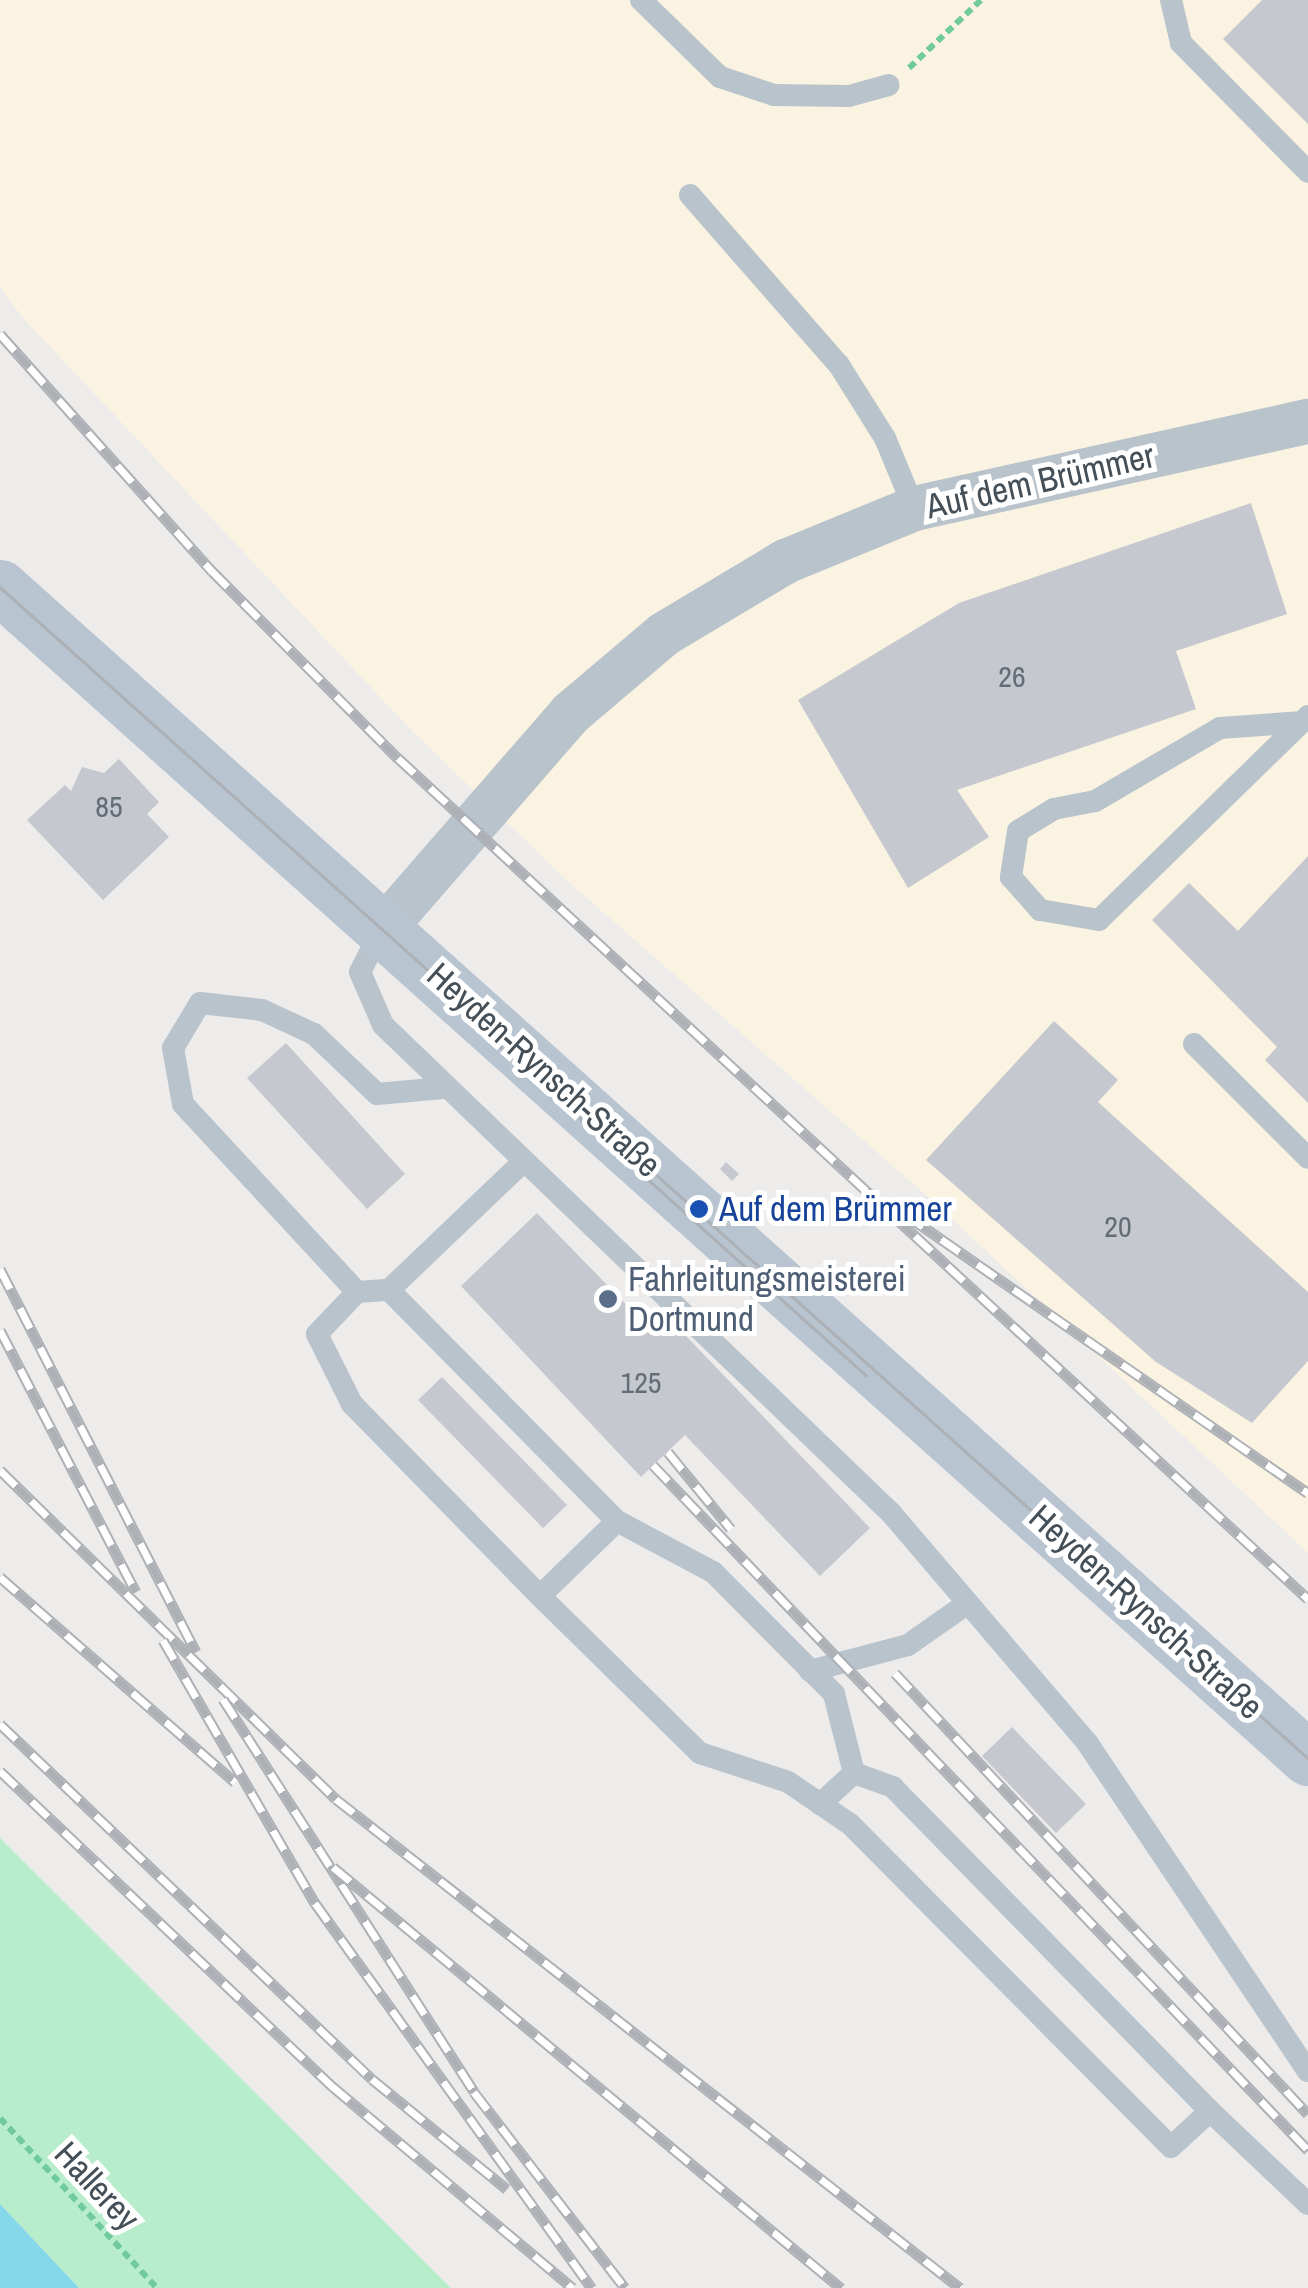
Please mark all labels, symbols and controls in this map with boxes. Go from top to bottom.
street label: Auf dem Brümmer [922,434,1158,528]
house number: 26 [998,658,1026,694]
house number: 85 [95,788,123,824]
street label: Heyden-Rynsch-Straße [419,954,669,1186]
place label: Auf dem Brümmer [719,1188,952,1230]
marker: Auf dem Brümmer [688,1198,710,1220]
house number: 20 [1104,1208,1132,1244]
place label: Fahrleitungsmeisterei Dortmund [628,1258,906,1340]
marker: Fahrleitungsmeisterei Dortmund [597,1288,619,1310]
house number: 125 [620,1364,662,1400]
street label: Heyden-Rynsch-Straße [1021,1496,1271,1728]
street label: Hallerey [46,2133,148,2239]

